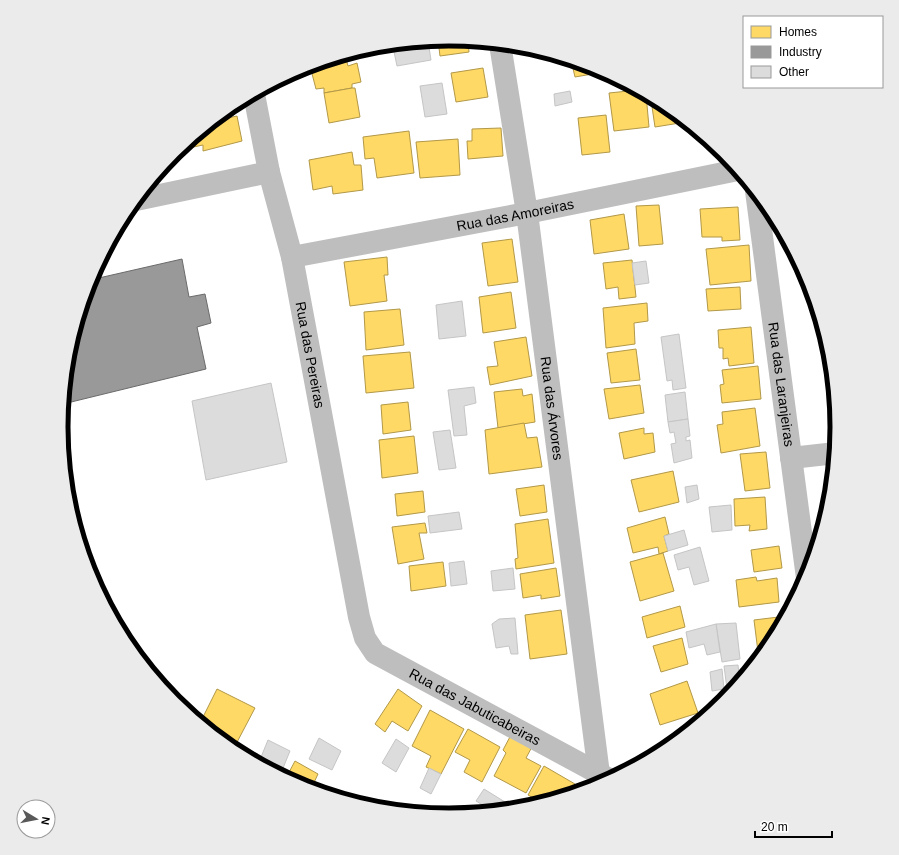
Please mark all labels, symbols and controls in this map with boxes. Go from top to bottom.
legend [743,16,883,88]
text: Homes [779,25,817,39]
text: Industry [779,45,822,59]
text: Other [779,65,809,79]
street label: Rua das Amoreiras [455,196,575,234]
street label: Rua das Pereiras [292,300,328,410]
street label: Rua das Laranjeiras [765,321,798,448]
street label: Rua das Árvores [537,355,567,461]
street label: Rua das Jabuticabeiras [407,665,543,749]
north arrow [16,799,56,839]
scale bar [755,813,832,839]
text: N [39,816,52,826]
text: 20 m [761,820,788,834]

